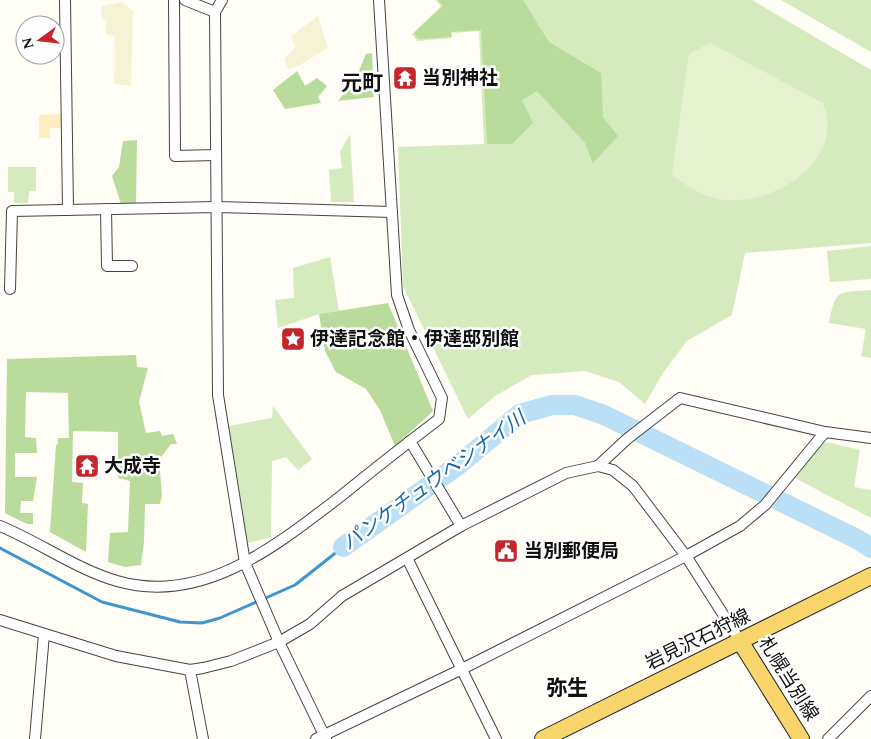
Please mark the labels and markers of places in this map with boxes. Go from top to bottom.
place label: 当別神社 [422,64,498,93]
temple icon: 当別神社 [392,65,418,91]
place label: 伊達記念館・伊達邸別館 [310,325,519,354]
place icon: 伊達記念館・伊達邸別館 [280,326,306,352]
place label: 大成寺 [104,452,161,481]
temple icon: 大成寺 [74,453,100,479]
place label: 当別郵便局 [524,537,619,566]
public building icon: 当別郵便局 [493,538,519,564]

